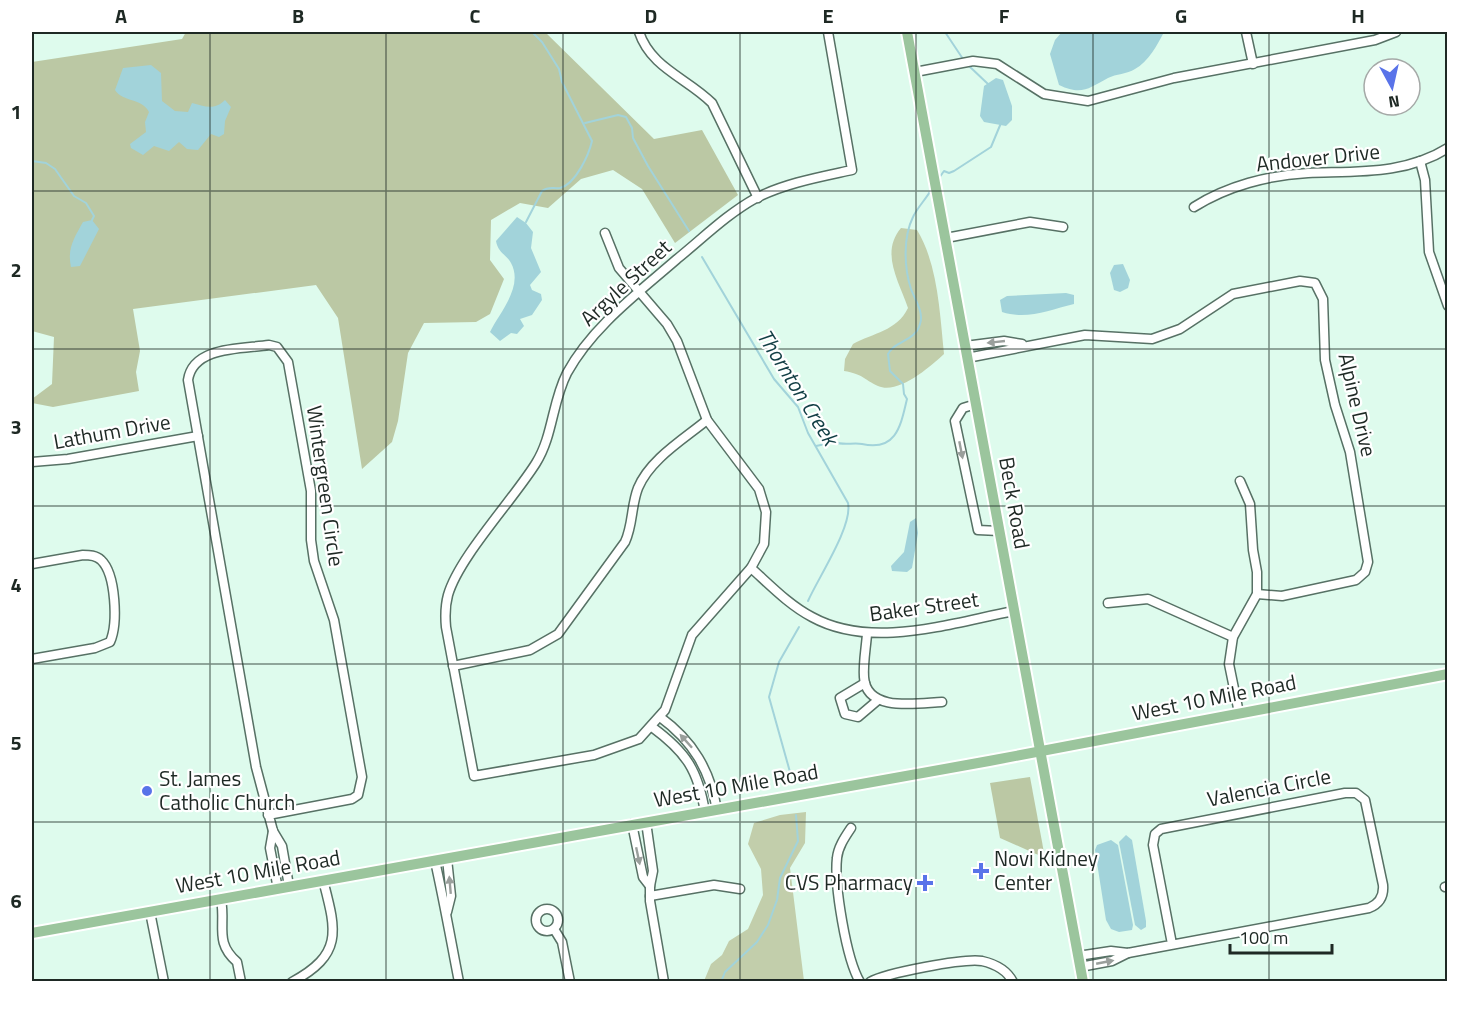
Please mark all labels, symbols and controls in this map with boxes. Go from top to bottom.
text: A [115,0,127,31]
text: B [292,0,304,31]
text: C [470,0,481,31]
text: D [645,0,657,31]
text: E [822,0,834,31]
text: F [999,0,1010,31]
text: G [1175,0,1187,31]
text: H [1351,0,1365,31]
north arrow [1362,57,1422,117]
text: N [1387,89,1401,115]
text: 1 [10,96,22,127]
street label: Andover Drive [1254,135,1381,179]
street label: Argyle Street [572,231,679,333]
text: 2 [10,254,22,285]
water label: Thornton Creek [749,322,848,454]
one-way arrow [986,337,1005,347]
street label: Alpine Drive [1331,350,1385,460]
street label: Wintergreen Circle [299,403,353,568]
street label: Lathum Drive [51,405,173,457]
text: 3 [10,411,22,442]
one-way arrow [957,440,966,459]
street label: Beck Road [991,454,1039,551]
text: 4 [10,569,22,600]
street label: Baker Street [867,582,981,629]
street label: West 10 Mile Road [1129,665,1299,729]
text: 5 [10,727,22,758]
one-way arrow [680,734,693,749]
street label: West 10 Mile Road [651,755,821,815]
street label: Valencia Circle [1204,759,1333,815]
place label: St. James Catholic Church [159,762,295,818]
marker: St. James Catholic Church [140,784,154,798]
street label: West 10 Mile Road [173,841,343,901]
place label: Novi Kidney Center [994,842,1098,898]
one-way arrow [634,847,644,866]
marker: Novi Kidney Center [972,862,990,880]
place label: CVS Pharmacy [785,866,913,898]
one-way arrow [446,876,455,895]
marker: CVS Pharmacy [918,876,932,890]
text: 6 [10,885,22,916]
scale bar [1230,917,1332,955]
text: 100 m [1239,924,1288,951]
one-way arrow [1096,957,1115,966]

